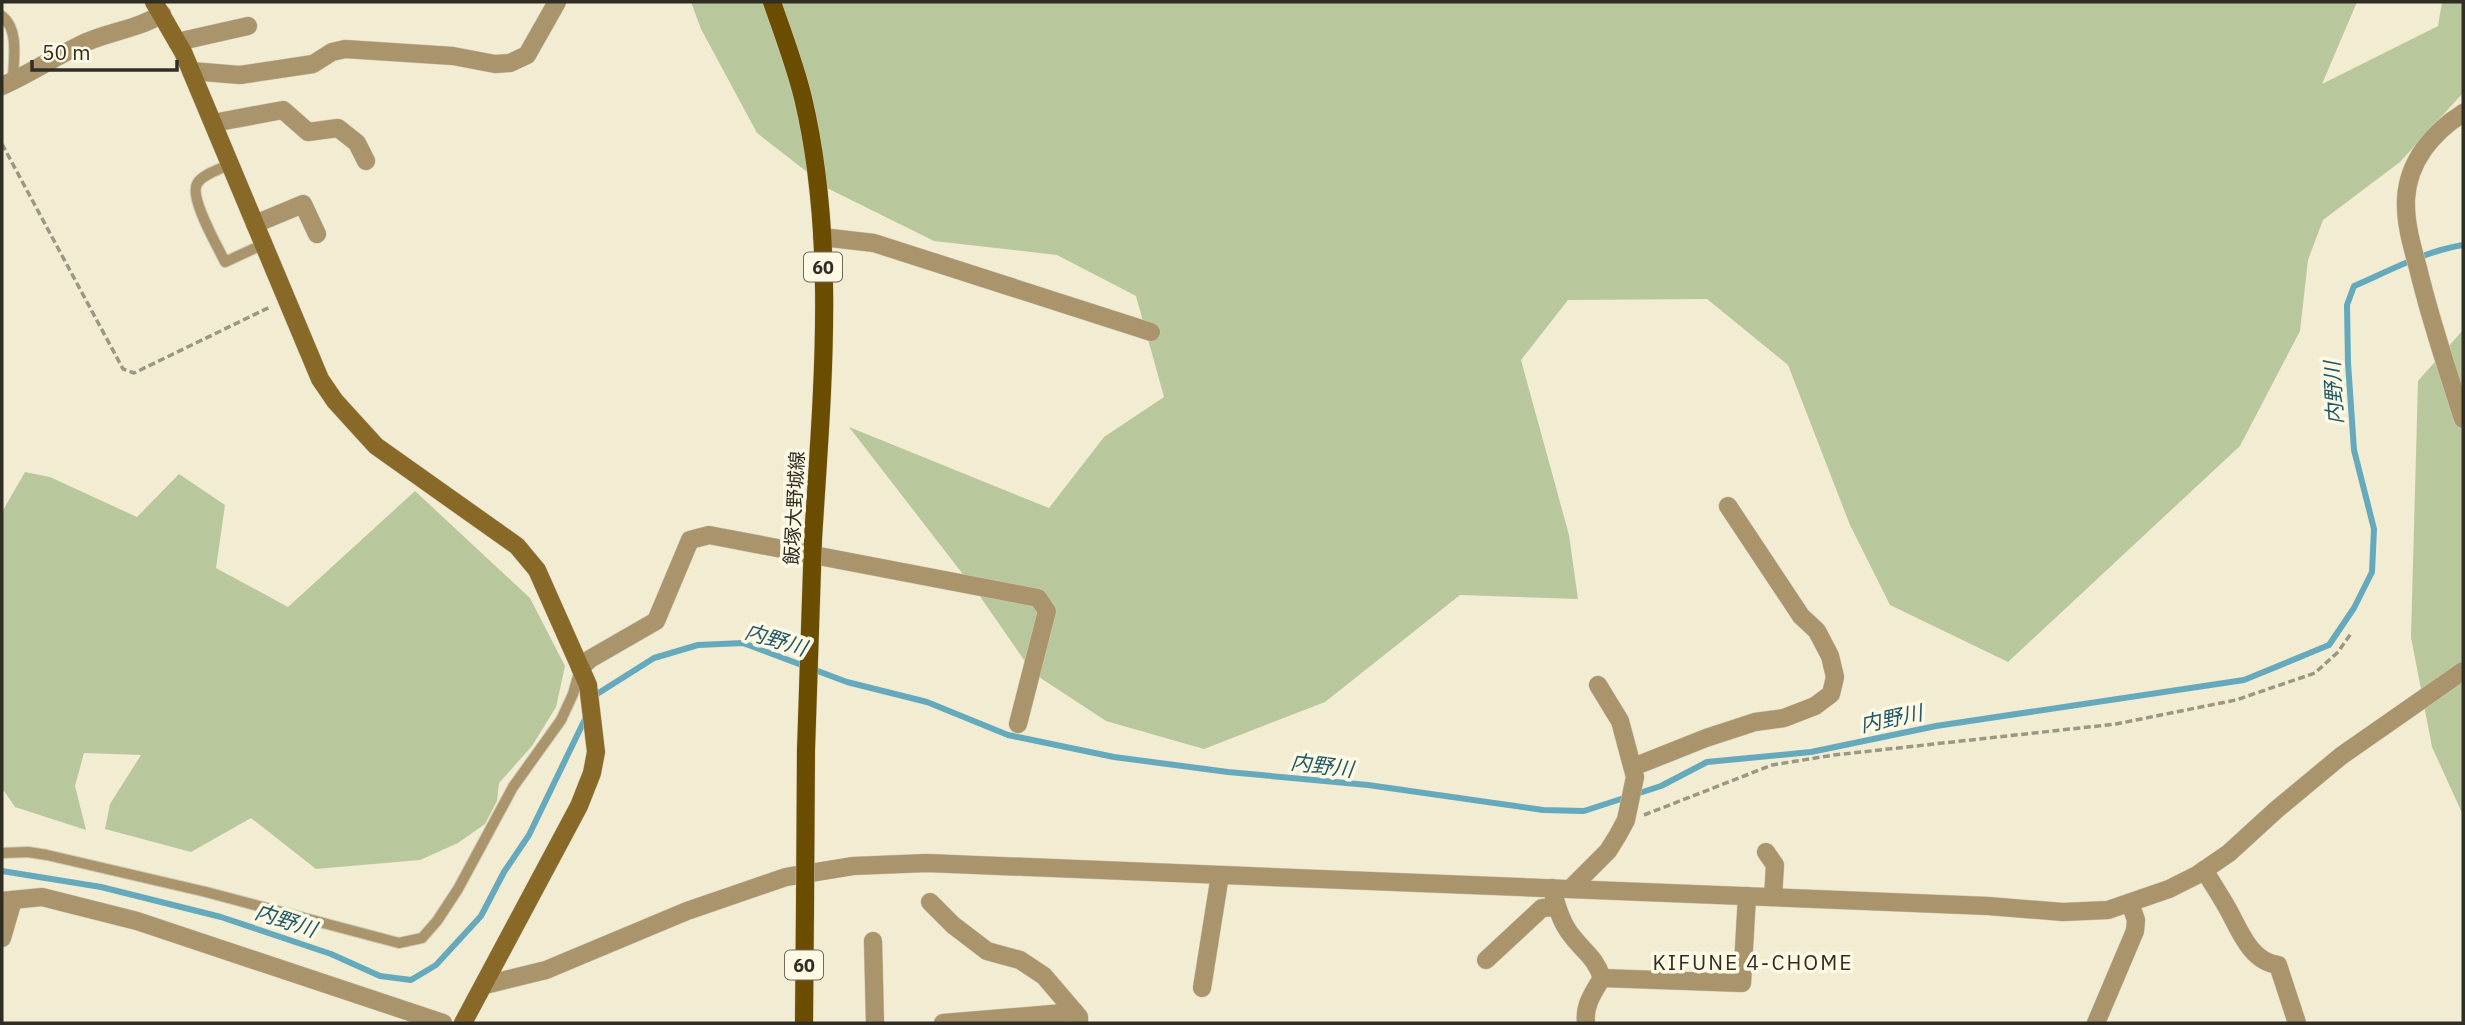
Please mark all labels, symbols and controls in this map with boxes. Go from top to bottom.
scale bar [32,28,177,72]
text: 50 m [42,38,91,66]
road number: 60 [804,253,842,282]
water label: 内野川 [2317,359,2349,425]
street label: 飯塚大野城線 [779,450,809,566]
water label: 内野川 [742,616,812,662]
water label: 内野川 [1857,697,1927,738]
water label: 内野川 [1289,747,1357,783]
water label: 内野川 [252,897,322,944]
district label: KIFUNE 4-CHOME [1652,948,1854,976]
road number: 60 [785,950,823,980]

